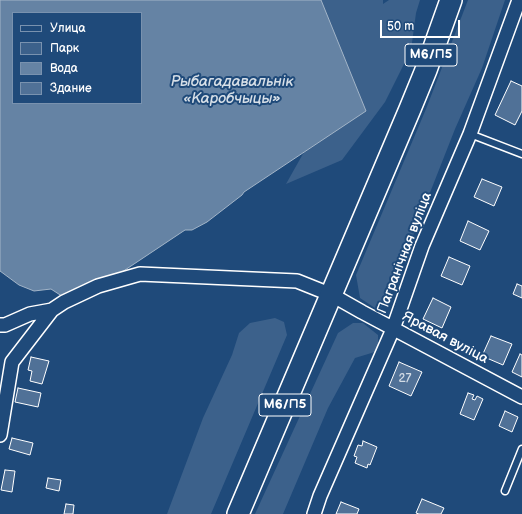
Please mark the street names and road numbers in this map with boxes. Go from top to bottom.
road number: М6/П5 [405,44,457,66]
street label: Пагранічная вуліца [374,190,436,316]
street label: Яравая вуліца [399,308,491,368]
road number: М6/П5 [259,394,311,416]

